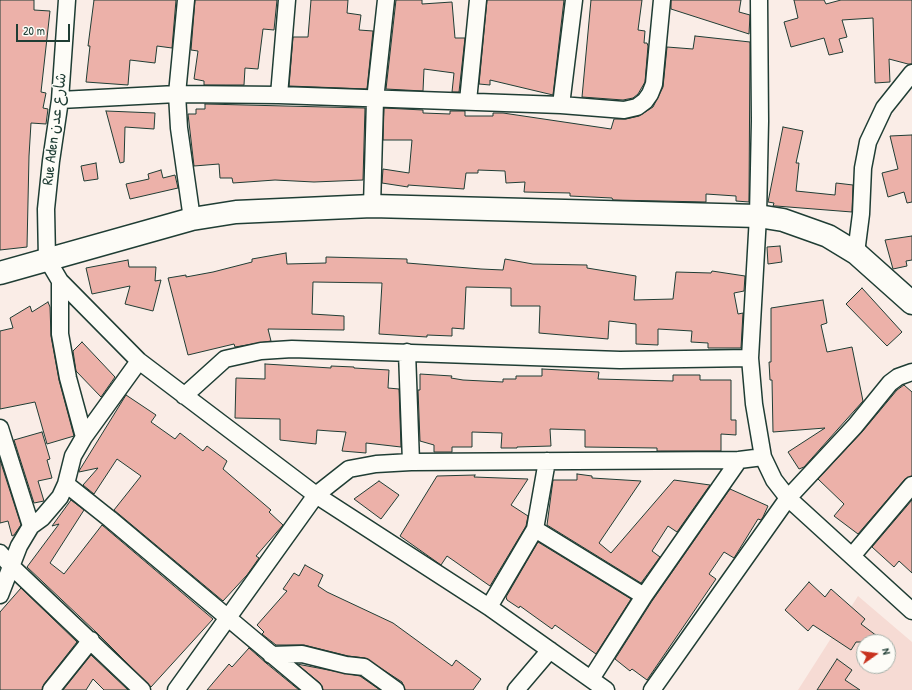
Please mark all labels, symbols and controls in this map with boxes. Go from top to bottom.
scale bar [18,16,72,42]
text: 20 m [23,22,45,39]
street label: Rue Aden شارع عدن [39,72,71,186]
north arrow [856,634,896,674]
text: N [879,647,894,656]

